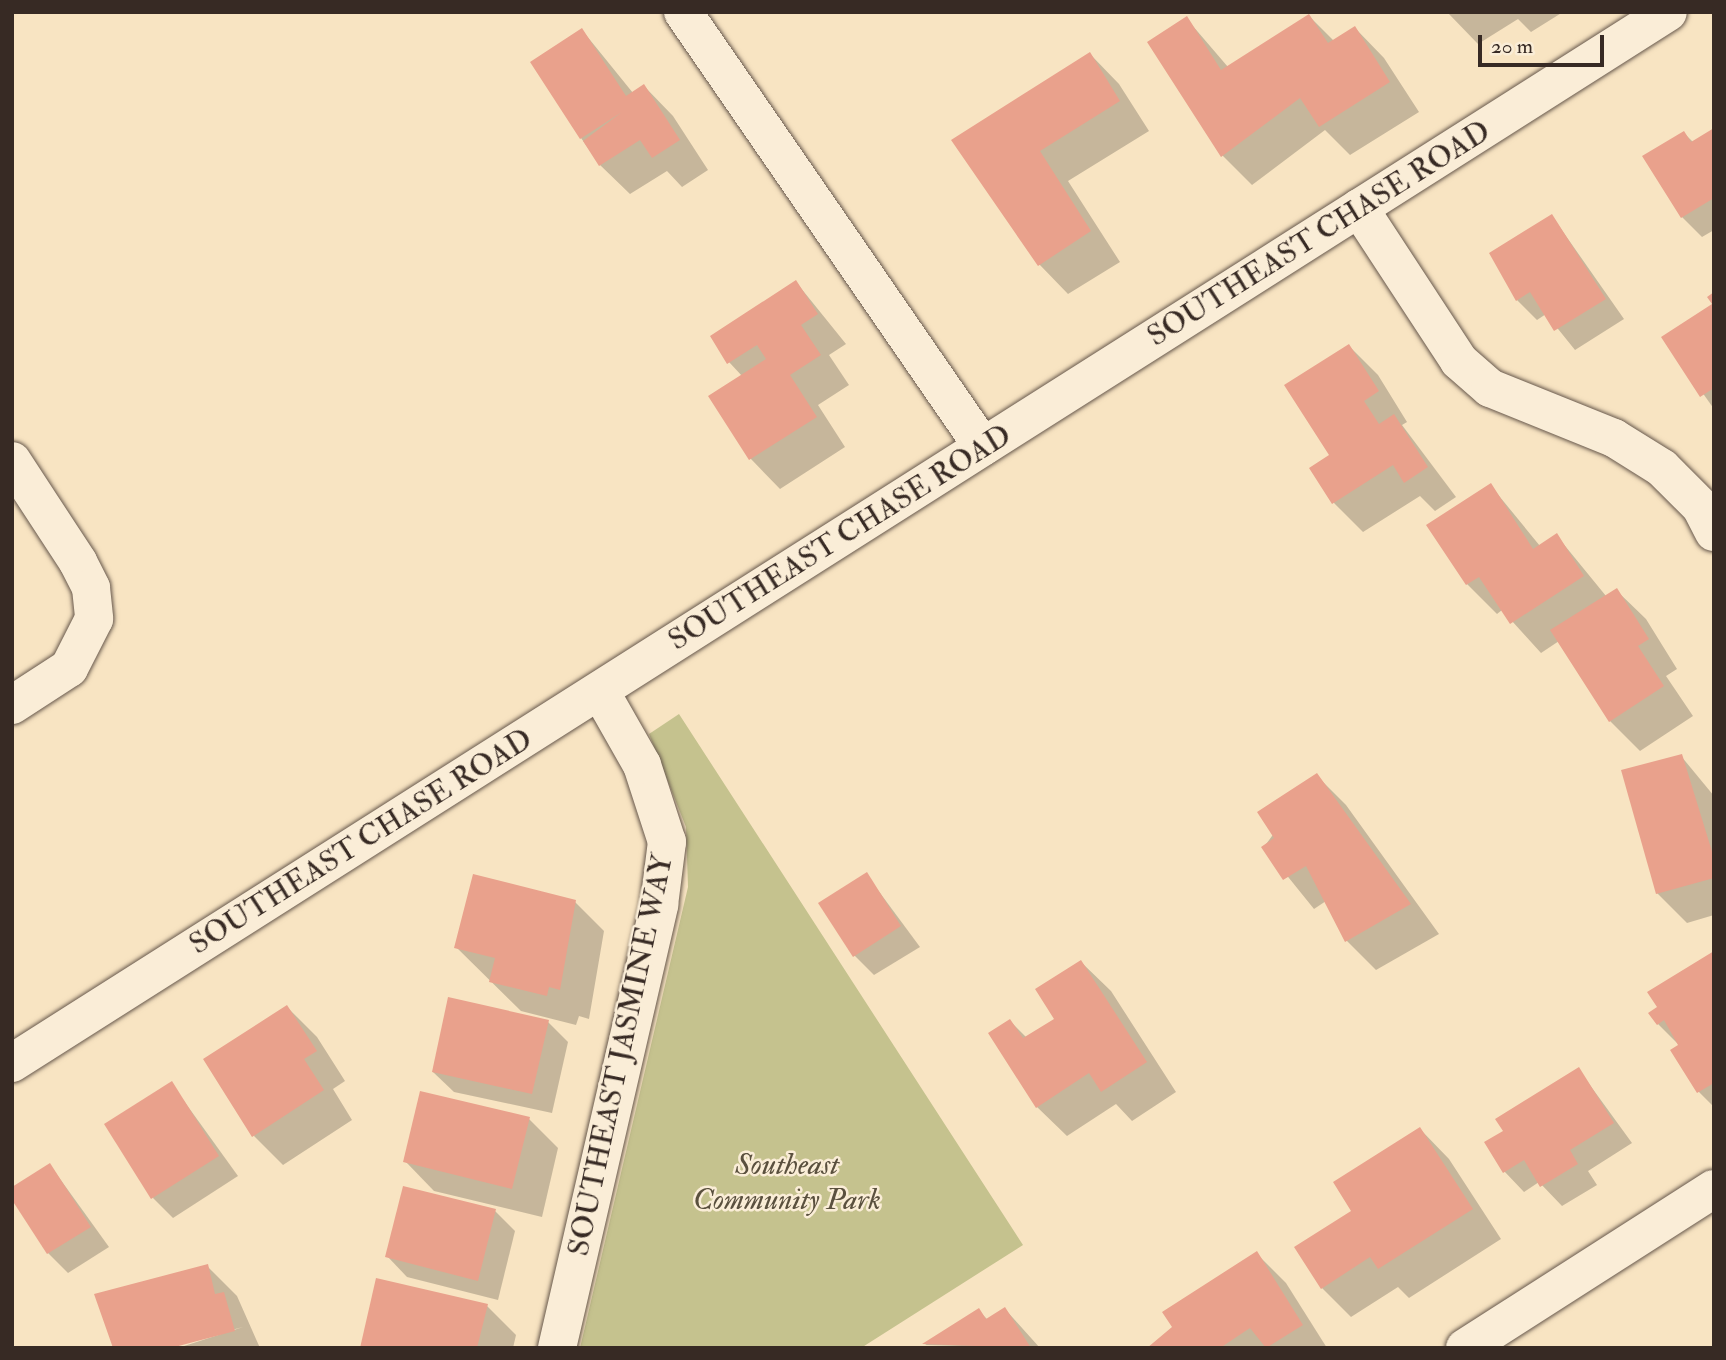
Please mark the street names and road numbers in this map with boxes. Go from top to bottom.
street label: SOUTHEAST CHASE ROAD [1141,113,1497,355]
street label: SOUTHEAST CHASE ROAD [662,417,1018,659]
street label: SOUTHEAST CHASE ROAD [183,721,539,963]
street label: SOUTHEAST JASMINE WAY [561,851,681,1259]

